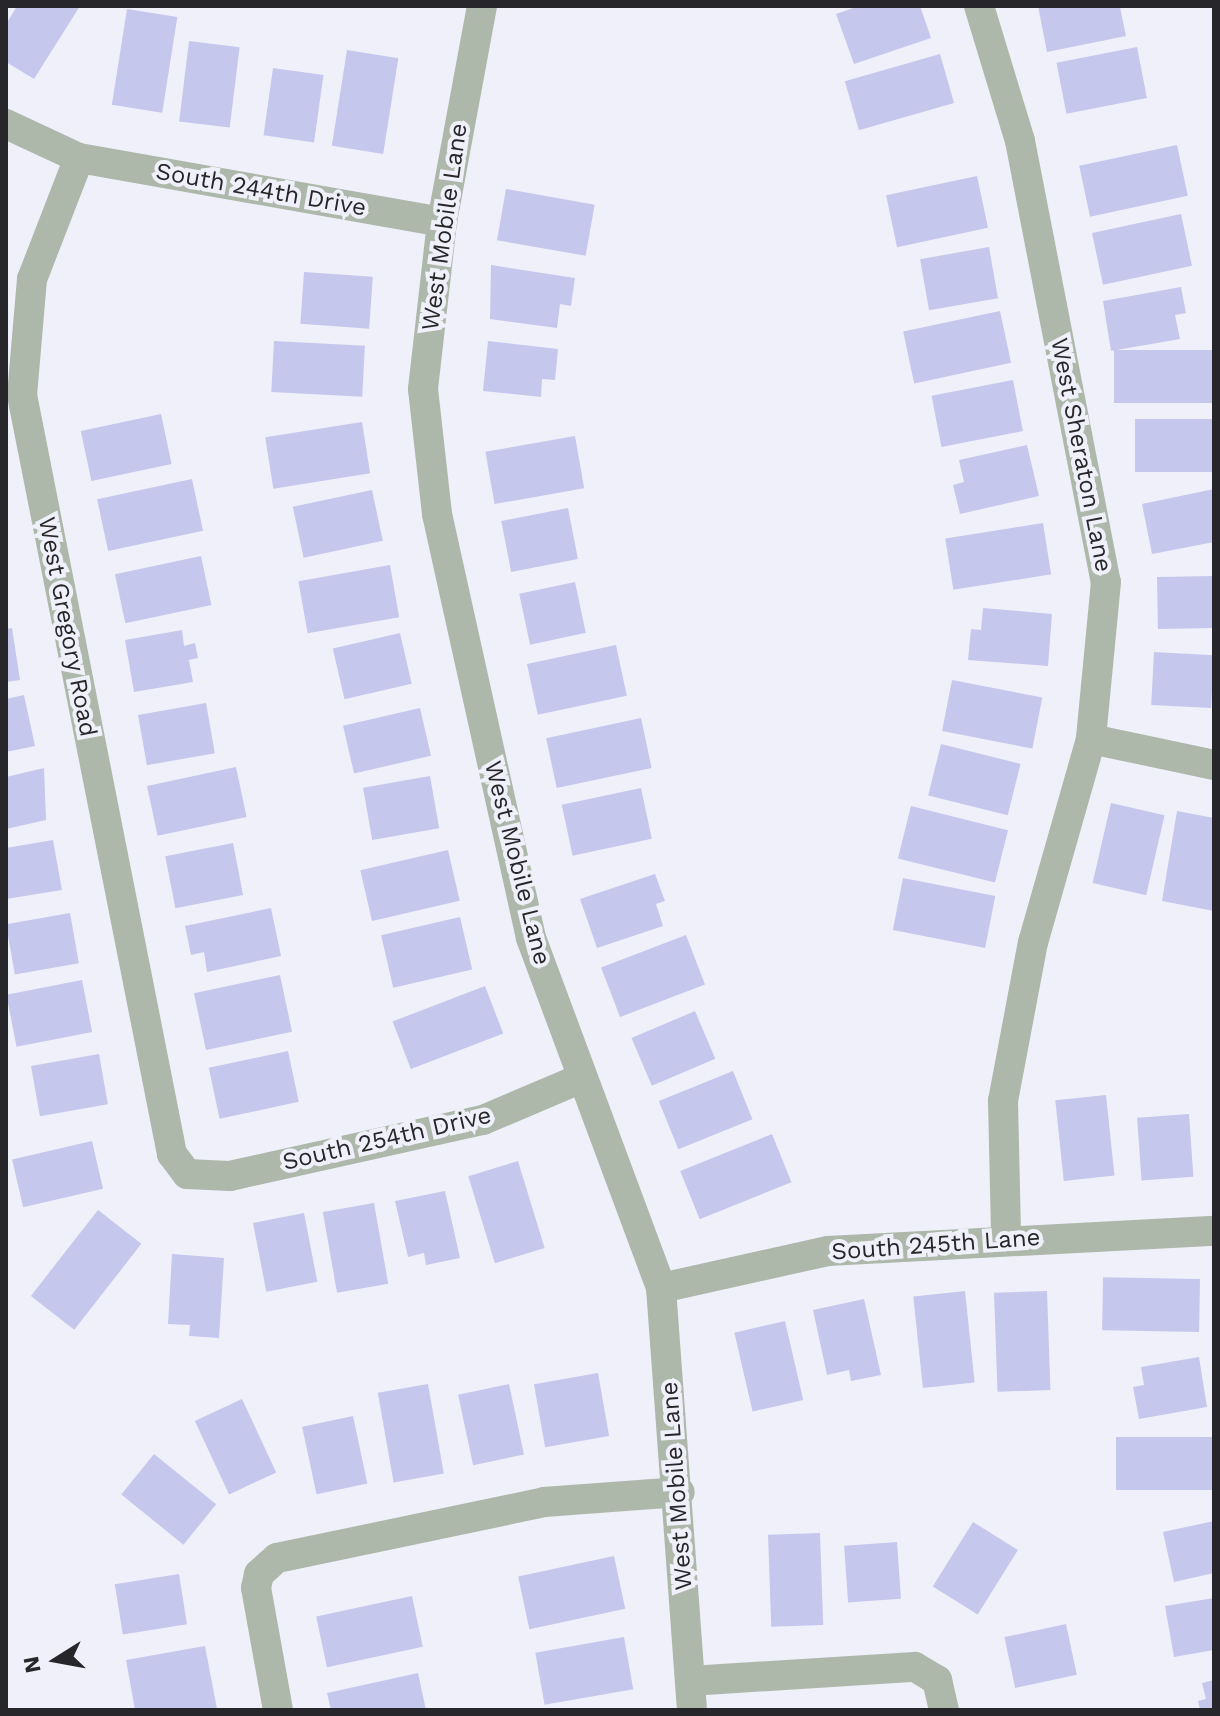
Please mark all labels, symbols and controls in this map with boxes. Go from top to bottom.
street label: West Mobile Lane [416,121,474,333]
street label: South 244th Drive [154,157,368,223]
street label: West Sheraton Lane [1044,336,1118,574]
street label: West Gregory Road [32,514,102,740]
street label: West Mobile Lane [478,758,556,968]
street label: South 254th Drive [280,1101,494,1177]
street label: South 245th Lane [831,1223,1041,1267]
street label: West Mobile Lane [655,1381,699,1591]
north arrow [16,1620,96,1700]
text: N [18,1654,46,1675]

